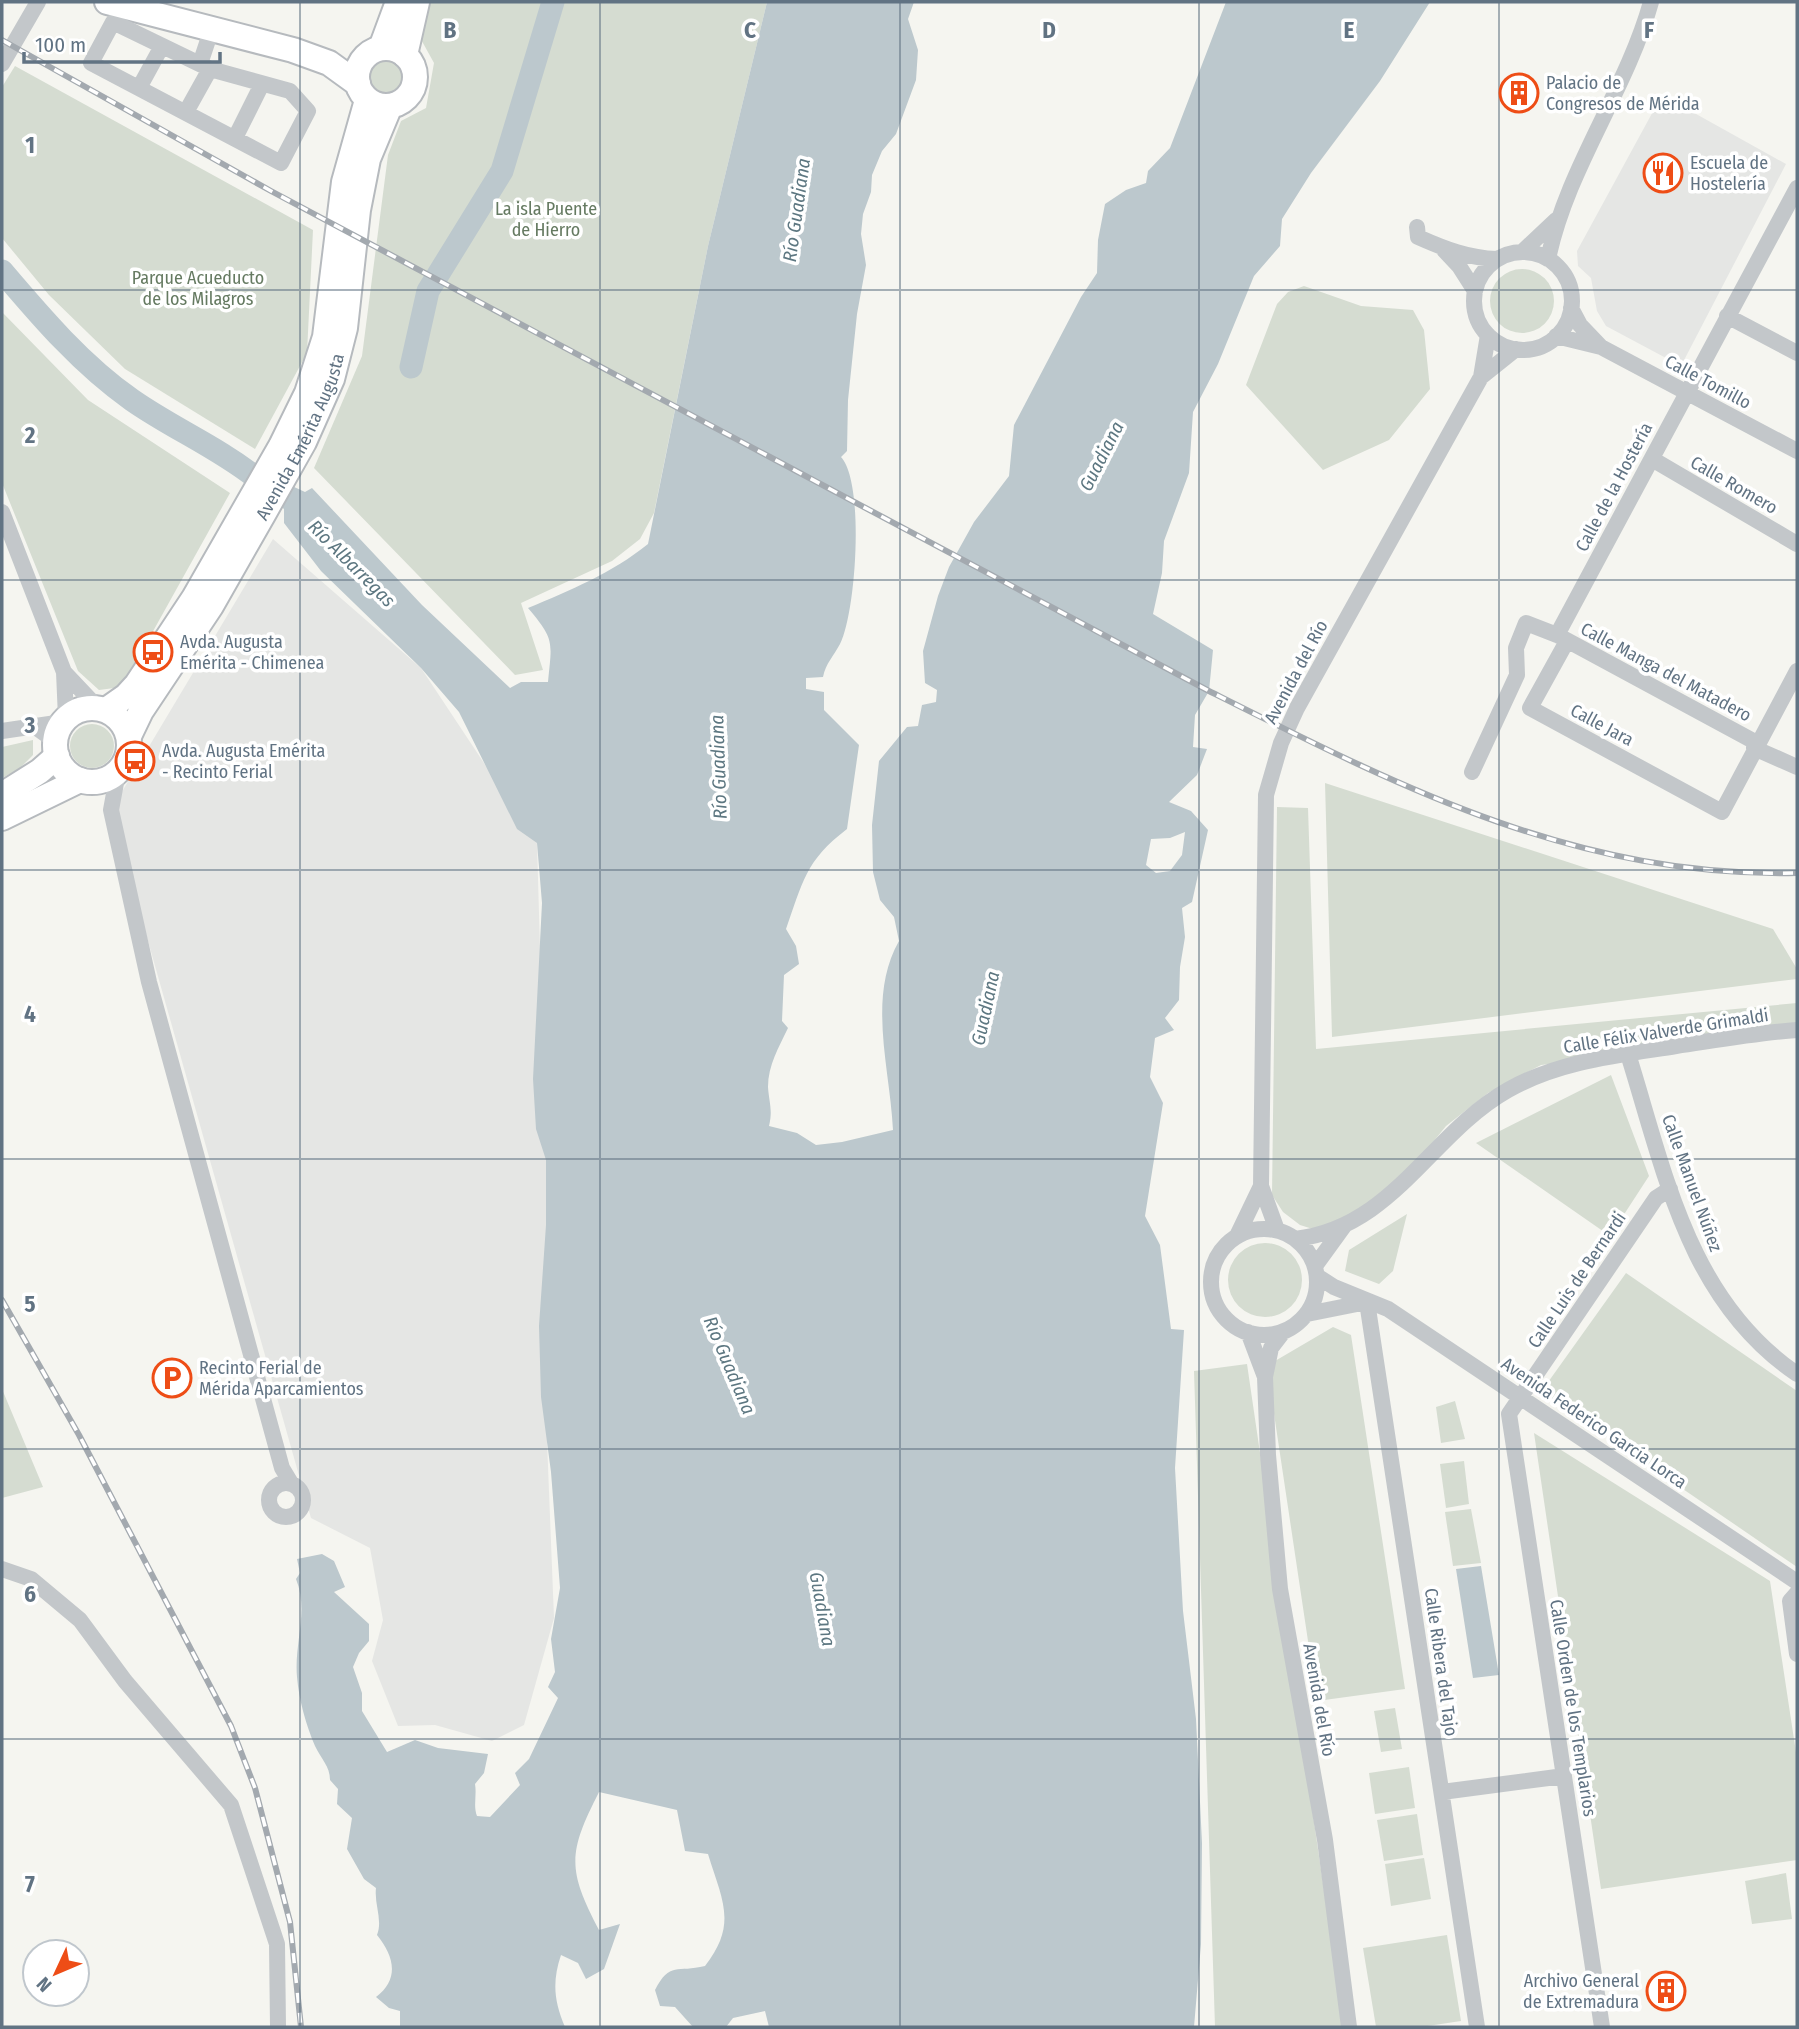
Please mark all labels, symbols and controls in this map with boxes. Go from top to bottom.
text: B [444,16,457,44]
text: C [744,16,756,44]
text: D [1042,16,1056,44]
text: E [1344,16,1355,44]
text: F [1644,16,1654,44]
scale bar [24,21,220,65]
text: 100 m [35,32,86,58]
building icon: Palacio de Congresos de Mérida [1498,72,1540,114]
place label: Palacio de Congresos de Mérida [1546,72,1700,115]
text: 1 [25,131,35,159]
restaurant icon: Escuela de Hostelería [1642,152,1684,194]
place label: Escuela de Hostelería [1690,152,1768,195]
water label: Río Guadiana [778,157,815,263]
park label: La isla Puente de Hierro [495,198,597,241]
park label: Parque Acueducto de los Milagros [132,267,264,310]
street label: Calle Tomillo [1661,350,1755,414]
street label: Avenida Emérita Augusta [251,351,349,524]
water label: Guadiana [1074,418,1129,495]
street label: Calle de la Hostería [1571,419,1657,555]
text: 2 [24,421,36,449]
street label: Calle Romero [1686,451,1782,519]
water label: Río Albarregas [303,515,400,612]
street label: Avenida del Río [1259,616,1333,728]
street label: Calle Manga del Matadero [1577,618,1755,726]
bus stop icon: Avda. Augusta Emérita - Chimenea [132,631,174,673]
place label: Avda. Augusta Emérita - Chimenea [180,631,324,674]
street label: Calle Jara [1567,699,1638,751]
text: 3 [24,711,36,739]
water label: Río Guadiana [705,714,732,820]
bus stop icon: Avda. Augusta Emérita - Recinto Ferial [114,740,156,782]
place label: Avda. Augusta Emérita - Recinto Ferial [162,740,326,783]
water label: Guadiana [966,969,1005,1047]
text: 4 [24,1000,36,1028]
street label: Calle Félix Valverde Grimaldi [1562,1004,1770,1058]
street label: Calle Manuel Núñez [1657,1111,1727,1255]
street label: Calle Luis de Bernardi [1523,1208,1631,1352]
text: 5 [24,1290,36,1318]
water label: Río Guadiana [699,1313,761,1418]
street label: Avenida Federico García Lorca [1497,1353,1691,1493]
parking icon: Recinto Ferial de Mérida Aparcamientos [151,1357,193,1399]
place label: Recinto Ferial de Mérida Aparcamientos [199,1357,364,1400]
water label: Guadiana [805,1570,840,1648]
text: 6 [24,1580,36,1608]
street label: Calle Ribera del Tajo [1420,1587,1462,1737]
street label: Calle Orden de los Templarios [1545,1598,1601,1818]
street label: Avenida del Río [1298,1642,1340,1758]
text: 7 [25,1870,35,1898]
north arrow [21,1938,91,2008]
place label: Archivo General de Extremadura [1523,1970,1639,2013]
building icon: Archivo General de Extremadura [1645,1970,1687,2012]
text: N [32,1972,56,1997]

